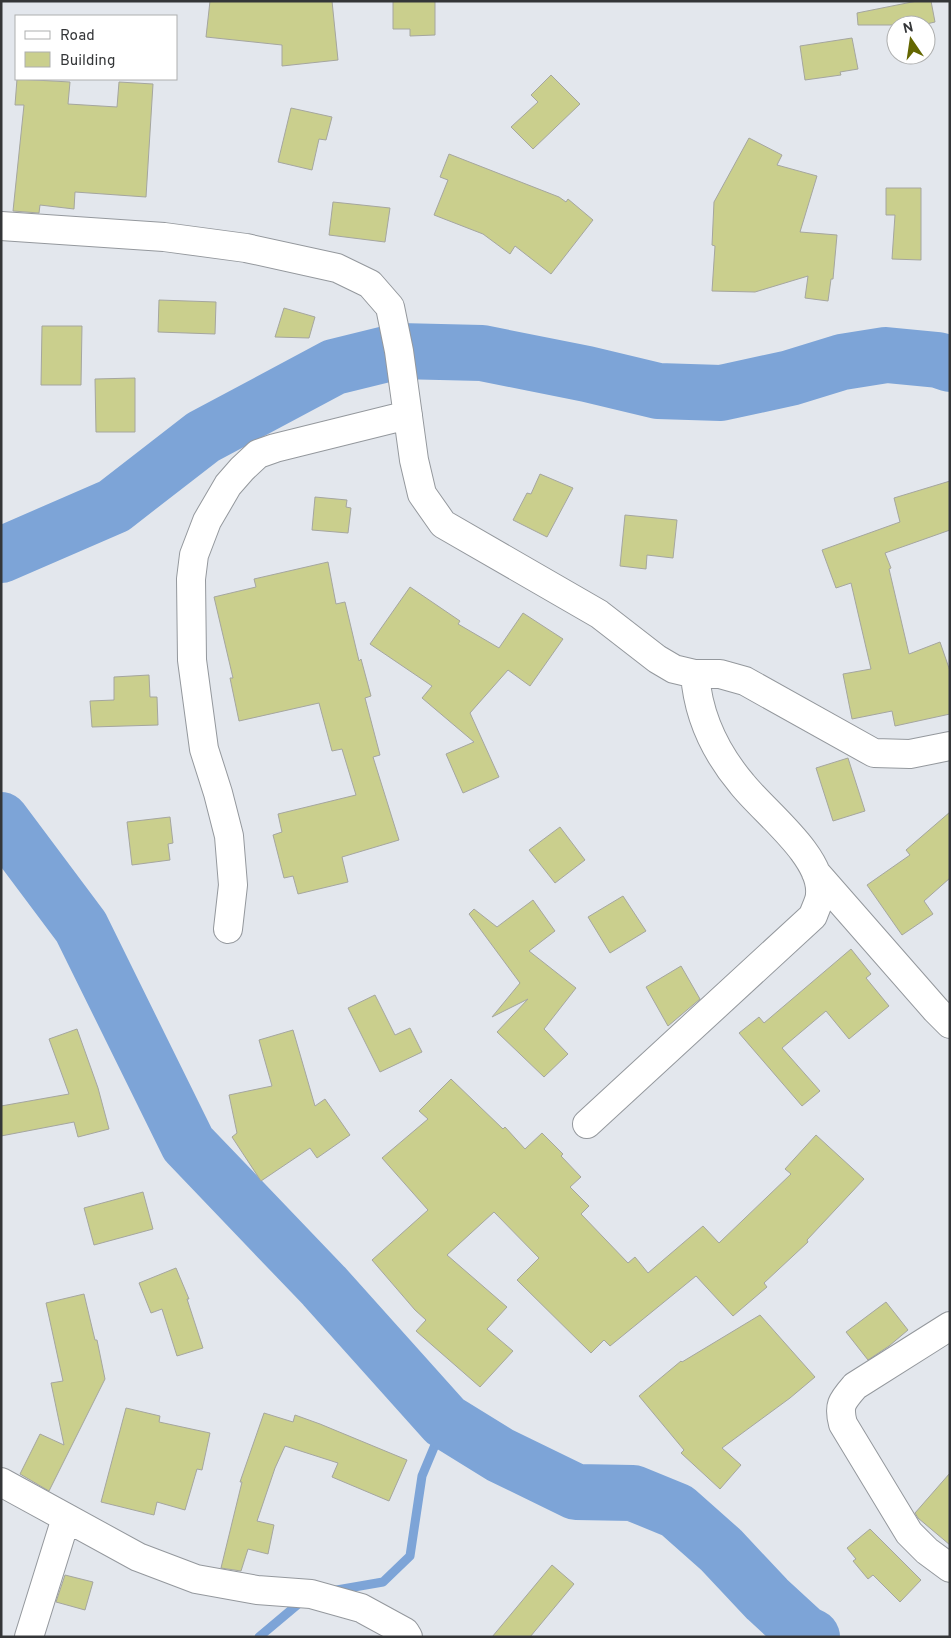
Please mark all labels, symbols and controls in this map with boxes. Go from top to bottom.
legend [15,15,178,80]
north arrow [886,15,936,65]
text: N [902,19,915,38]
text: Road [60,27,95,46]
text: Building [60,52,115,71]

